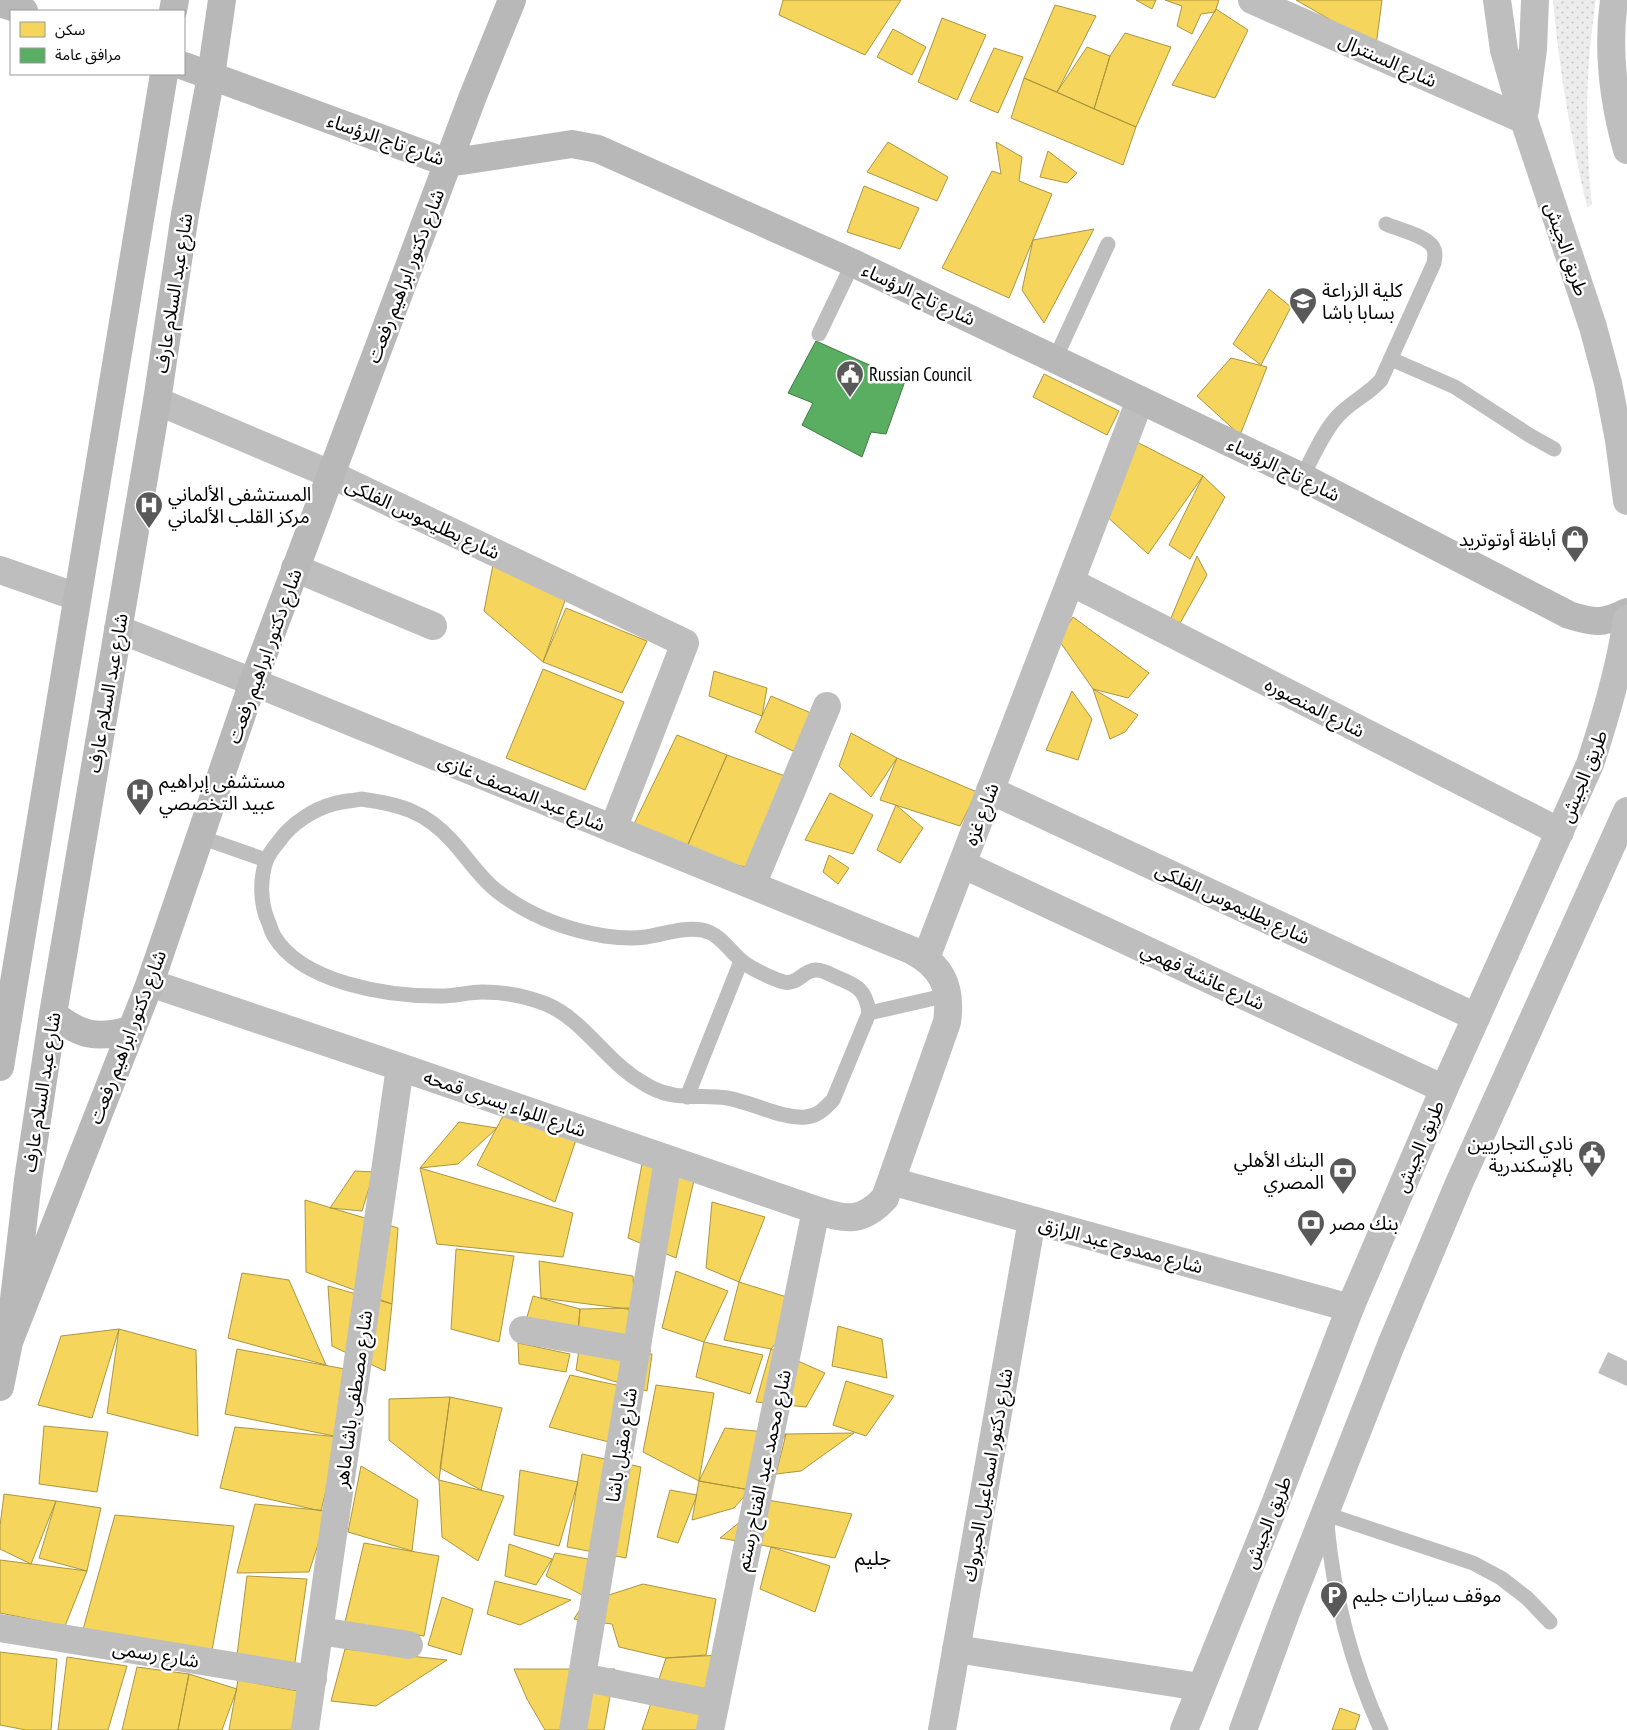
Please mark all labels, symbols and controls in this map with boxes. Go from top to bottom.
legend [10,10,185,75]
text: سكن [55,20,86,39]
street label: شارع السنترال [1334,28,1441,94]
text: مرافق عامة [55,45,121,65]
street label: شارع تاج الرؤساء [324,108,448,172]
street label: شارع دكتور ابراهيم رفعت [361,186,452,367]
street label: طريق الجيش [1540,199,1594,299]
street label: شارع عبد السلام عارف [149,211,200,375]
street label: شارع تاج الرؤساء [858,257,979,333]
place label: كلية الزراعة بسابا باشا [1322,278,1404,324]
school or university icon: كلية الزراعة بسابا باشا [1288,286,1318,325]
public building icon: Russian Council [835,359,865,398]
place label: Russian Council [869,362,972,386]
street label: شارع تاج الرؤساء [1223,431,1344,508]
street label: شارع بطليموس الفلكى [341,472,504,566]
place label: المستشفى الألماني مركز القلب الألماني [168,482,311,531]
hospital icon: المستشفى الألماني مركز القلب الألماني [134,490,164,529]
shop icon: أباظة أوتوتريد [1560,524,1590,563]
place label: أباظة أوتوتريد [1459,527,1556,551]
street label: شارع دكتور ابراهيم رفعت [221,565,310,748]
street label: شارع عبد السلام عارف [81,611,136,775]
street label: شارع المنصوره [1260,672,1369,744]
street label: طريق الجيش [1554,726,1612,826]
street label: شارع عبد المنصف غازى [434,748,609,838]
place label: مستشفى إبراهيم عبيد التخصصي [159,769,286,818]
hospital icon: مستشفى إبراهيم عبيد التخصصي [125,777,155,816]
street label: شارع غزه [958,779,1006,849]
street label: شارع بطليموس الفلكى [1151,857,1314,951]
street label: شارع عائشة فهمي [1136,937,1269,1018]
street label: شارع دكتور ابراهيم رفعت [83,947,174,1128]
street label: شارع عبد السلام عارف [17,1010,68,1174]
street label: شارع اللواء يسرى قمحه [420,1064,589,1144]
street label: طريق الجيش [1389,1096,1449,1196]
place label: نادي التجاريين بالإسكندرية [1468,1131,1573,1178]
public building icon: نادي التجاريين بالإسكندرية [1577,1139,1607,1178]
place label: البنك الأهلي المصري [1234,1148,1324,1197]
bank icon: البنك الأهلي المصري [1328,1156,1358,1195]
bank icon: بنك مصر [1296,1208,1326,1247]
place label: بنك مصر [1329,1211,1399,1235]
street label: شارع ممدوح عبد الرازق [1036,1212,1206,1280]
street label: شارع مصطفى باشا ماهر [329,1309,379,1491]
street label: شارع دكتور اسماعيل الحبروك [956,1366,1020,1584]
street label: شارع محمد عبد الفتاح رستم [730,1367,799,1573]
street label: شارع مقبل باشا [600,1386,644,1504]
street label: طريق الجيش [1238,1472,1296,1572]
district label: جليم [855,1545,891,1573]
parking icon: موقف سيارات جليم [1319,1580,1349,1619]
place label: موقف سيارات جليم [1353,1583,1501,1610]
street label: شارع رسمى [111,1635,201,1675]

